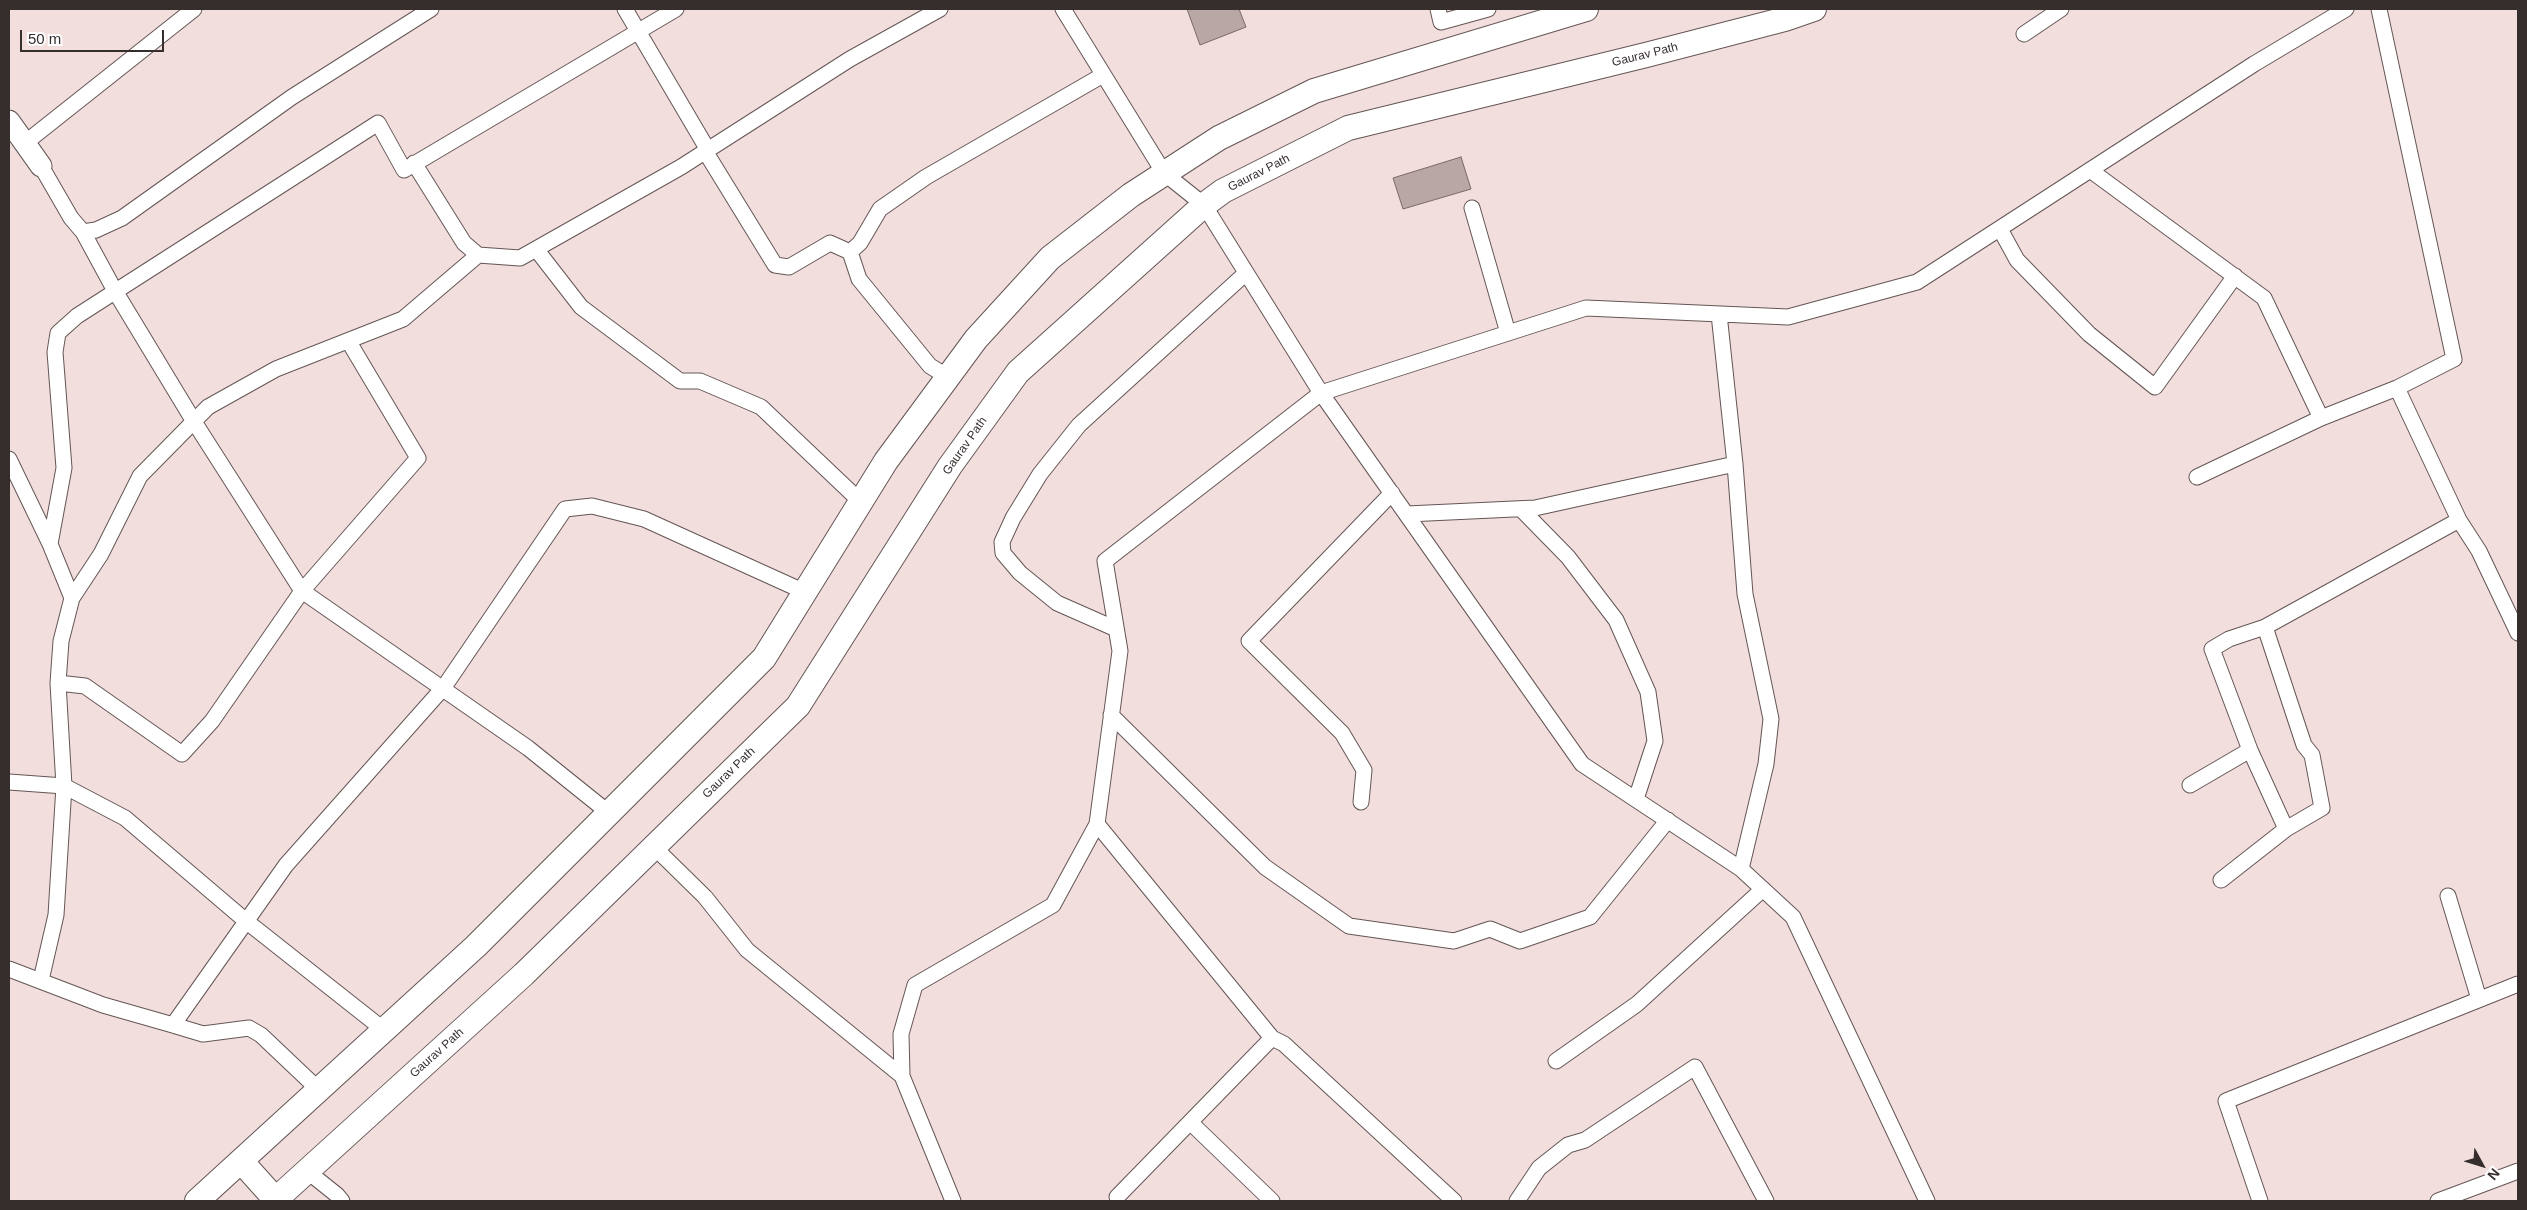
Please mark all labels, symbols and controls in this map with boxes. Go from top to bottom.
scale bar [22,20,166,52]
text: 50 m [28,30,61,47]
street label: Gaurav Path [1611,40,1679,70]
street label: Gaurav Path [1226,151,1292,195]
street label: Gaurav Path [940,414,990,478]
street label: Gaurav Path [700,744,758,802]
street label: Gaurav Path [407,1025,467,1081]
north arrow [2457,1140,2507,1190]
text: N [2484,1165,2503,1183]

